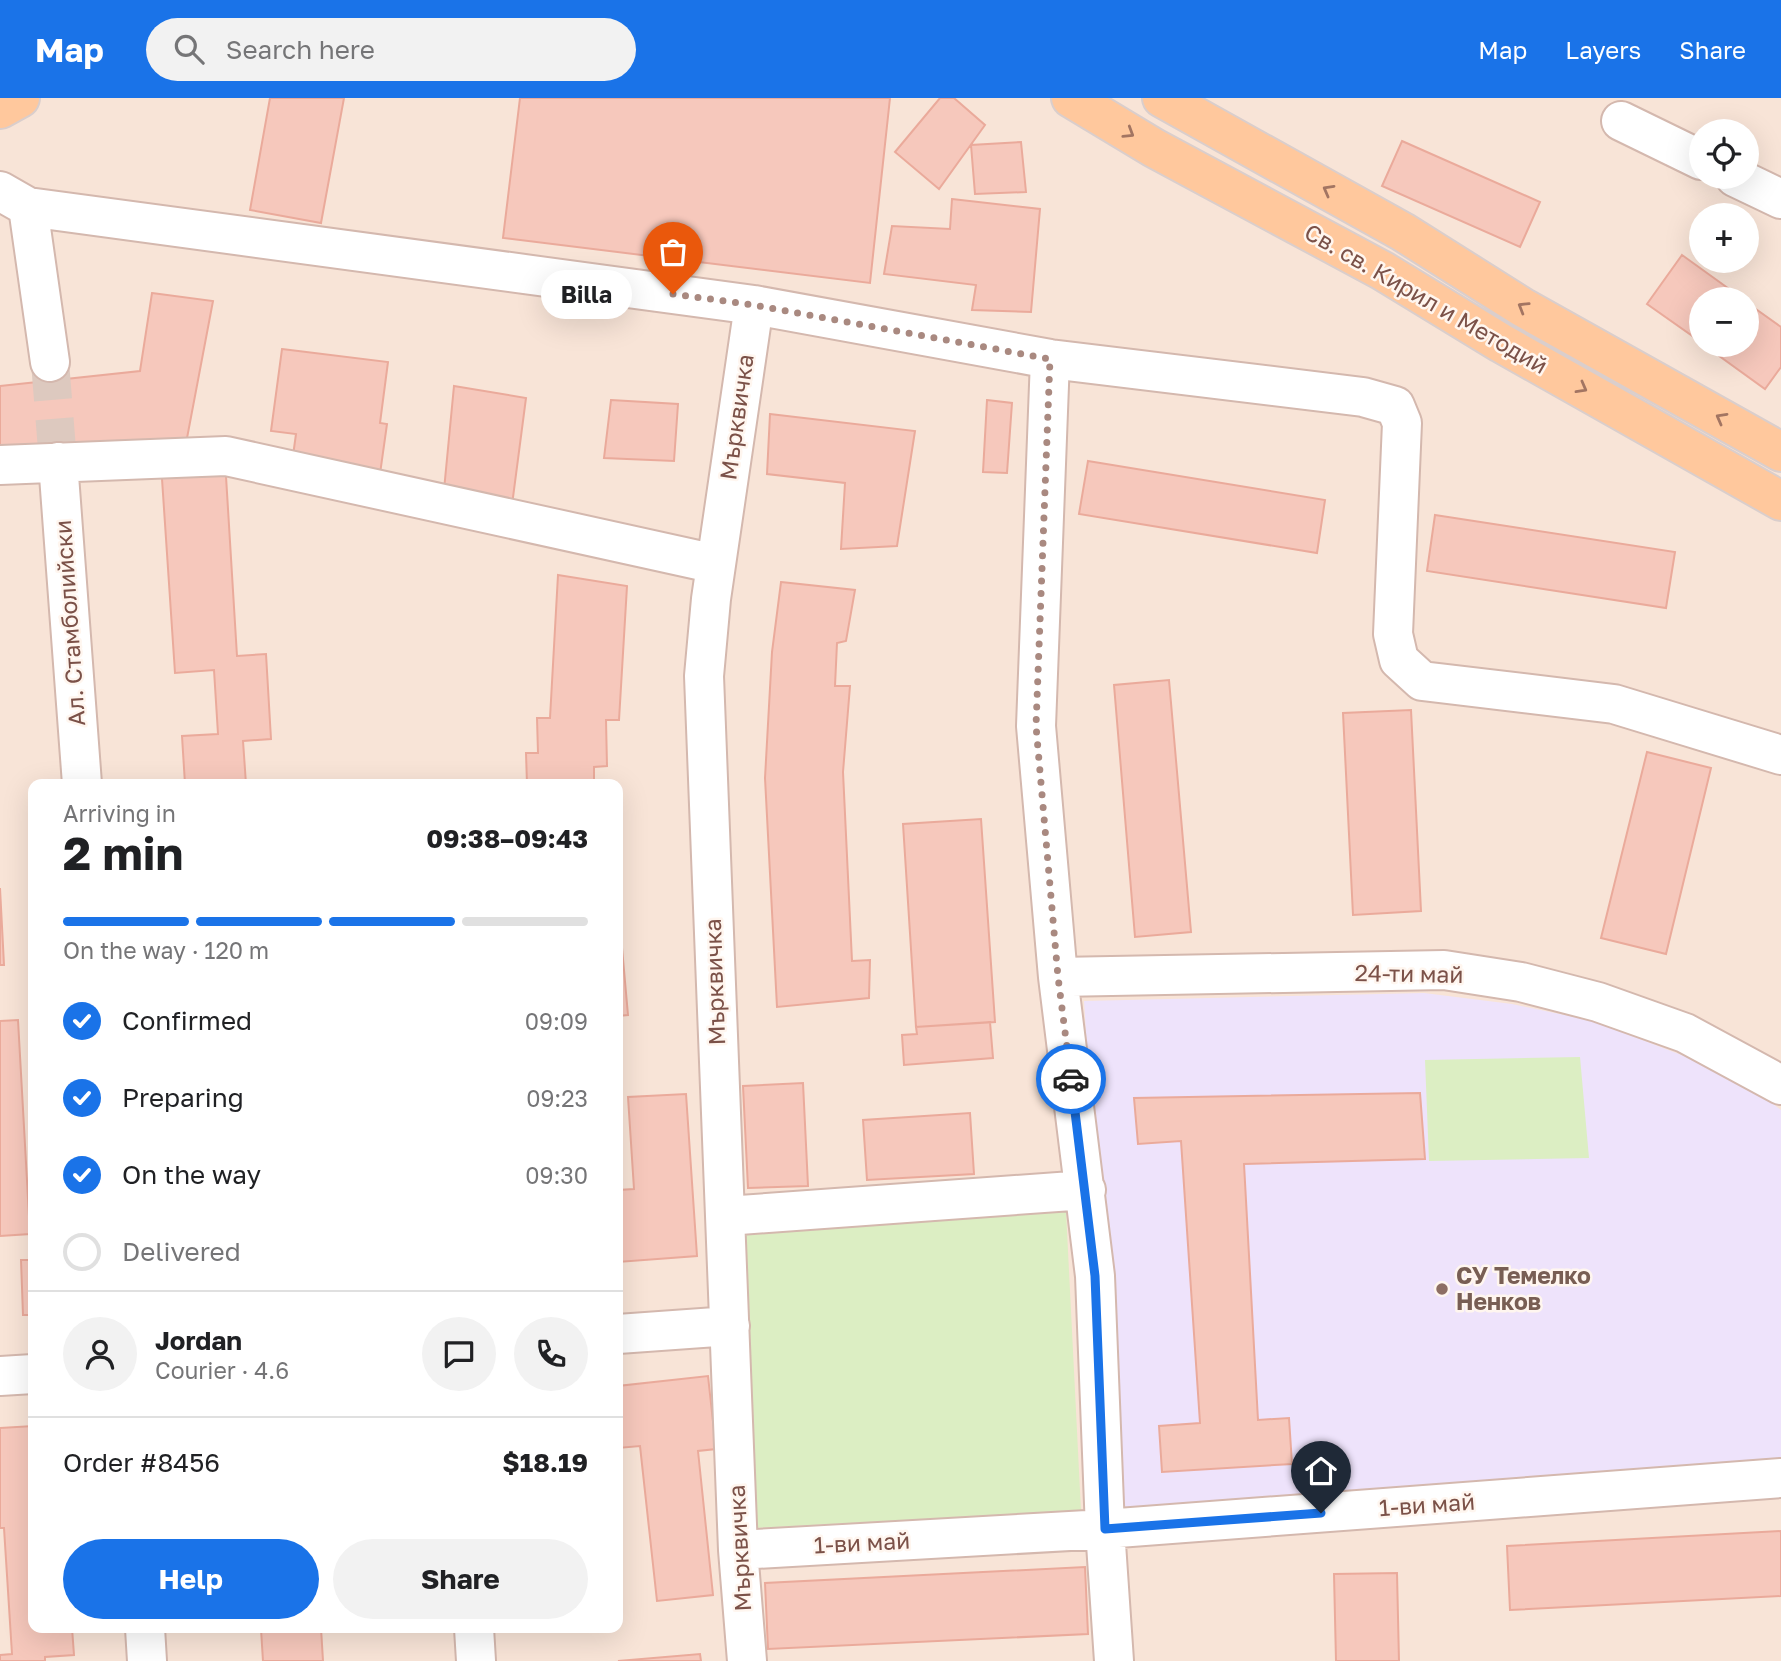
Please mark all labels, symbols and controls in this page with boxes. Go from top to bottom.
search box [146,18,636,81]
text: Map [35,30,104,69]
icon: search [170,30,208,68]
text: Search here [226,34,375,65]
text: Map [1478,35,1527,64]
text: Layers [1565,35,1641,64]
text: Share [1679,35,1746,64]
map controls [1689,119,1759,357]
button: locate [1689,119,1759,189]
one-way arrow [1122,124,1135,137]
one-way arrow [1323,185,1335,198]
button: + [1689,203,1759,273]
street label: Св. св. Кирил и Методий [1300,217,1553,379]
pin [643,222,703,294]
icon: bag [654,233,692,271]
callout: Billa [540,270,631,318]
text: Billa [561,280,612,308]
button: − [1689,287,1759,357]
one-way arrow [1517,303,1530,316]
street label: Мърквичка [713,352,759,482]
one-way arrow [1575,380,1588,393]
one-way arrow [1716,413,1729,426]
street label: Ал. Стамболийски [48,519,90,727]
text: Arriving in [63,799,176,827]
text: 09:38–09:43 [426,823,588,854]
text: 2 min [63,825,183,880]
street label: Мърквичка [698,918,730,1046]
text: On the way · 120 m [63,936,269,964]
street label: 24-ти май [1354,958,1464,988]
icon: check [63,1002,101,1040]
text: Confirmed [122,1005,252,1036]
text: 09:09 [525,1007,588,1035]
courier [1036,1044,1106,1114]
icon: car [1052,1060,1090,1098]
icon: check [63,1079,101,1117]
text: Preparing [122,1082,244,1113]
text: 09:23 [526,1084,588,1112]
icon: check [63,1156,101,1194]
text: On the way [122,1159,261,1190]
text: 09:30 [525,1161,588,1189]
text: Delivered [122,1236,241,1267]
place label: СУ Темелко Ненков [1456,1261,1591,1315]
marker: СУ Темелко Ненков [1434,1281,1450,1297]
button: person [63,1317,137,1391]
button: chat [422,1317,496,1391]
button: phone [514,1317,588,1391]
text: Jordan [155,1325,242,1356]
text: Courier · 4.6 [155,1356,289,1384]
pin [1291,1441,1351,1513]
text: Order #8456 [63,1447,220,1478]
text: $18.19 [502,1447,588,1478]
icon: home [1302,1452,1340,1490]
street label: Мърквичка [722,1484,756,1612]
street label: 1-ви май [1378,1487,1476,1521]
street label: 1-ви май [813,1526,911,1559]
button: Help [63,1539,319,1619]
button: Share [333,1539,588,1619]

